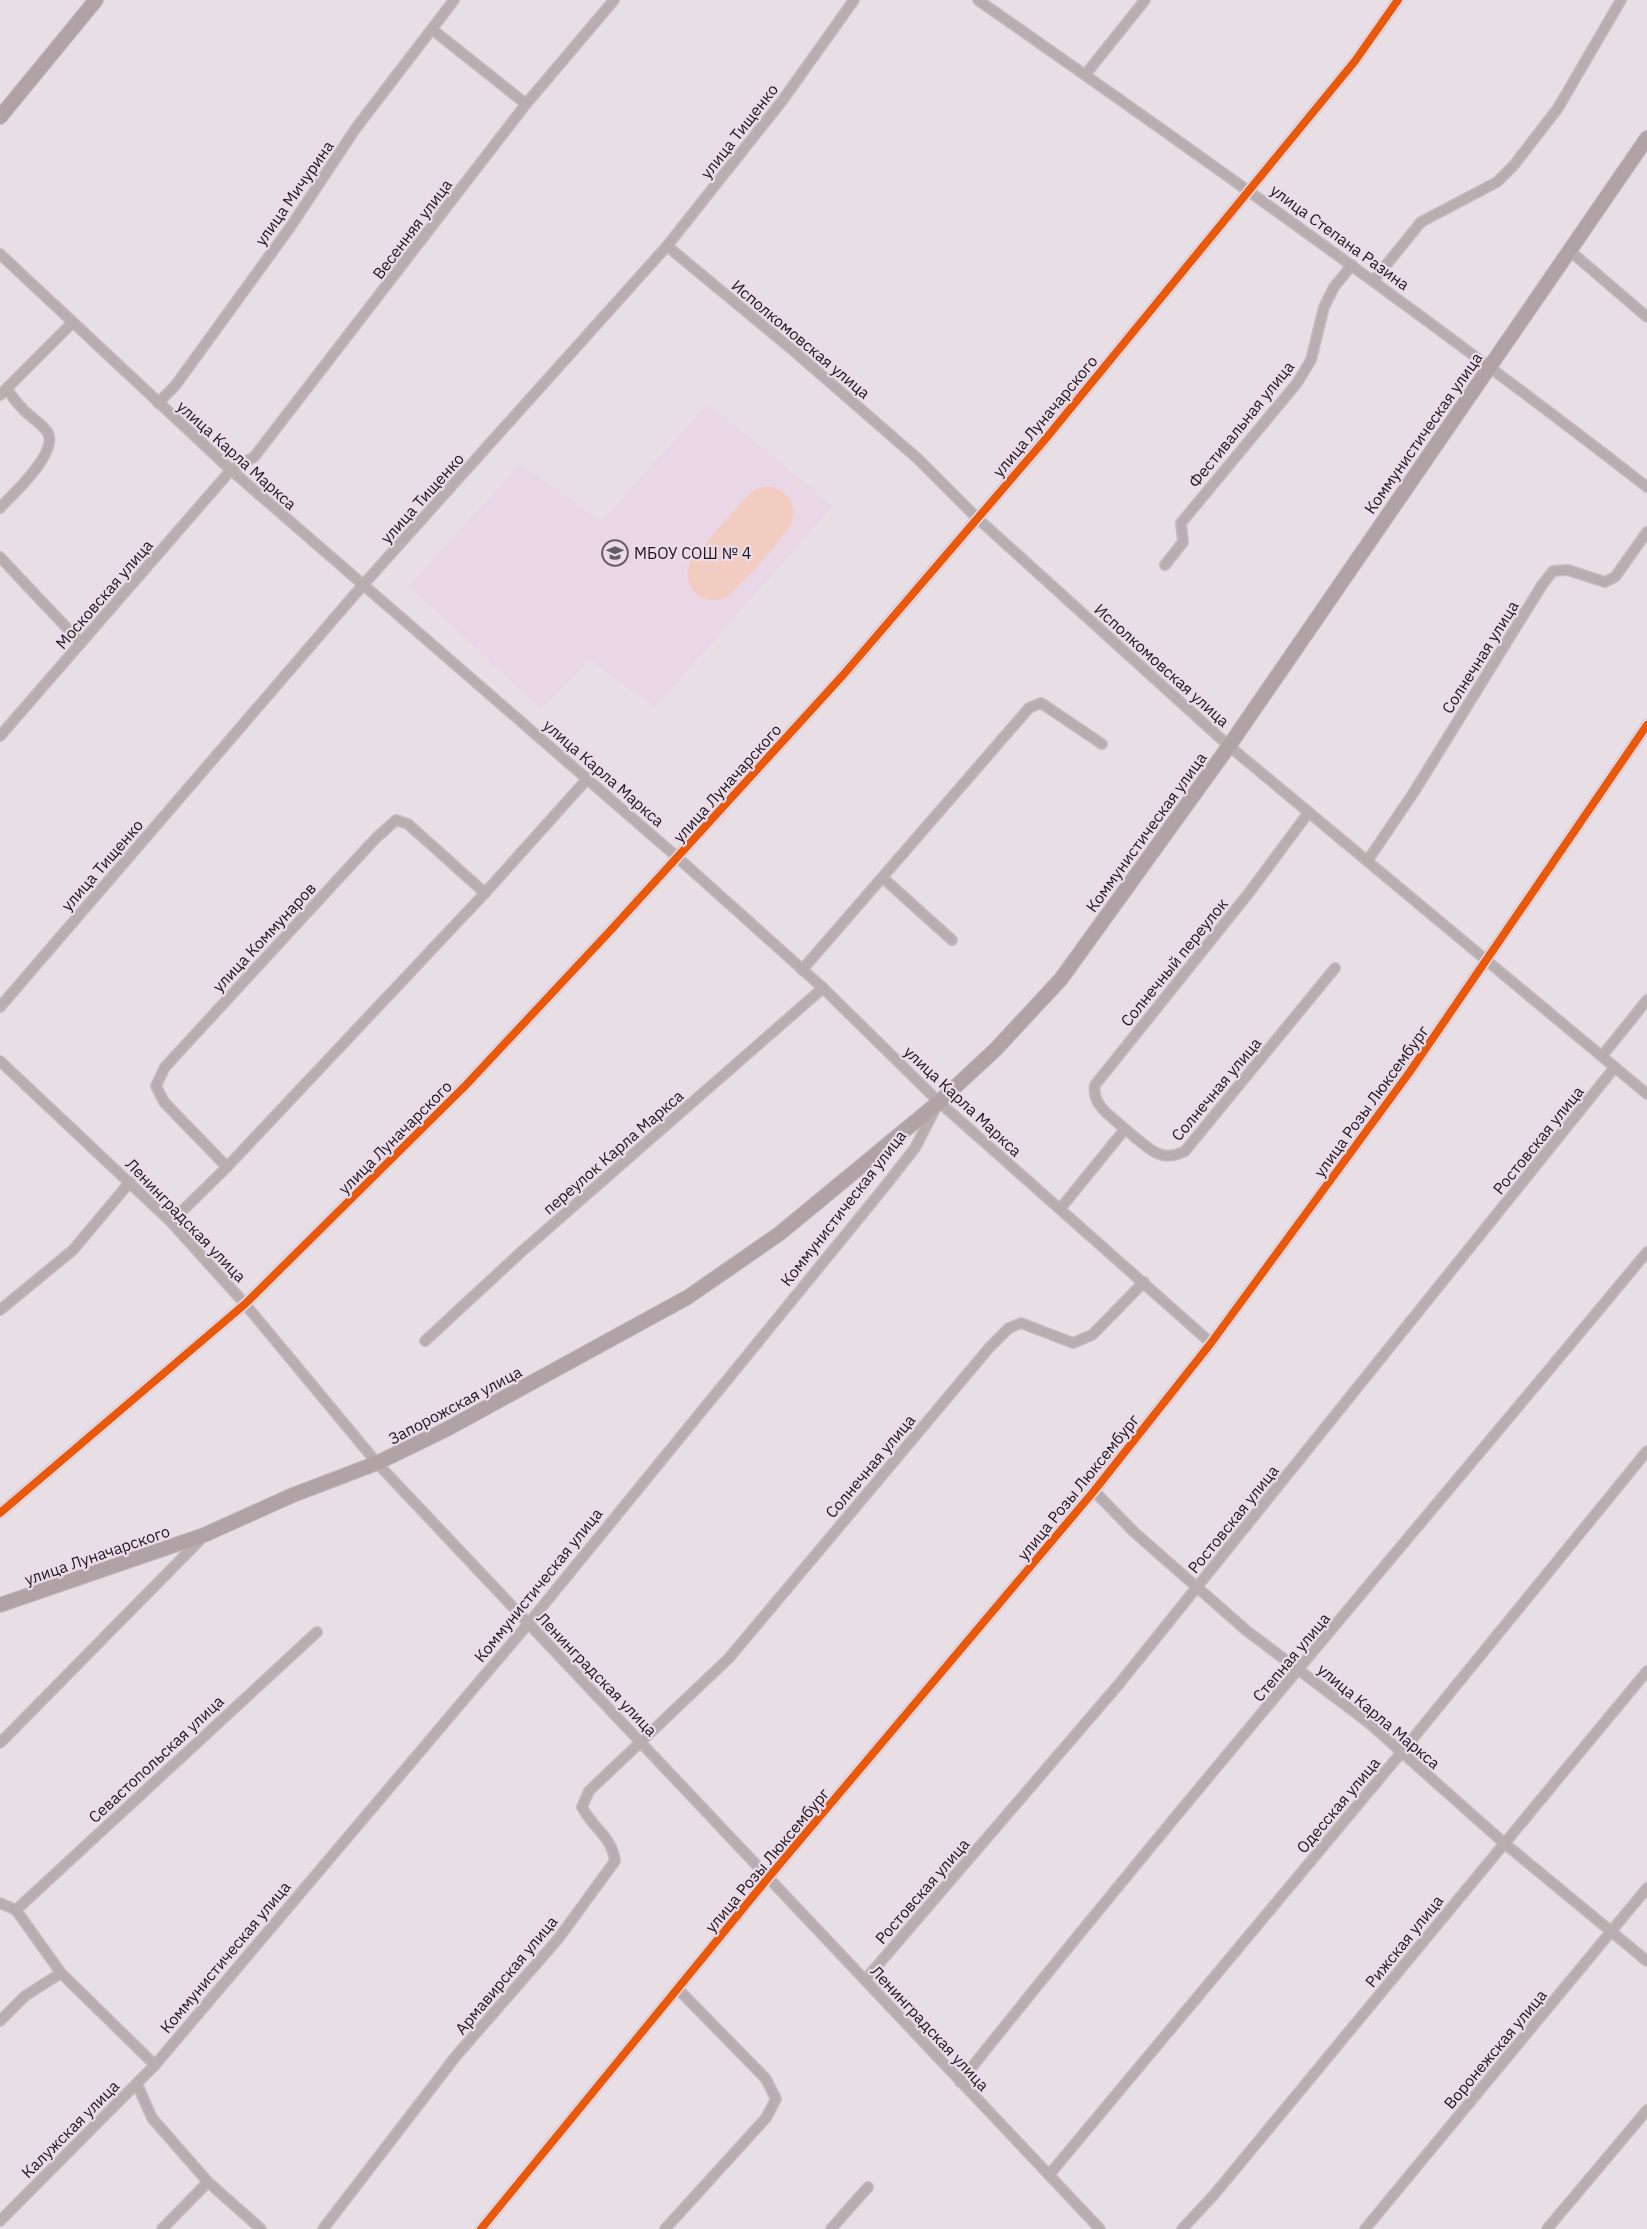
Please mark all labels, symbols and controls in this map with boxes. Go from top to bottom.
street label: улица Тищенко [696,80,782,182]
street label: улица Мичурина [250,136,338,249]
street label: Весенняя улица [368,175,456,283]
street label: улица Степана Разина [1267,180,1414,294]
street label: Исполкомовская улица [728,275,875,403]
street label: Коммунистическая улица [1360,348,1487,518]
street label: улица Луначарского [988,351,1102,481]
street label: Фестивальная улица [1184,356,1298,491]
street label: улица Карла Маркса [173,396,301,514]
street label: улица Тищенко [376,449,468,547]
street label: Московская улица [51,535,157,653]
school or university icon: МБОУ СОШ № 4 [600,538,630,568]
place label: МБОУ СОШ № 4 [634,543,751,563]
street label: Солнечная улица [1437,596,1523,717]
street label: Исполкомовская улица [1090,599,1234,731]
street label: улица Карла Маркса [539,715,669,831]
street label: улица Луначарского [669,720,785,846]
street label: Коммунистическая улица [1081,748,1211,916]
street label: улица Тищенко [57,815,147,915]
street label: улица Коммунаров [208,878,320,996]
street label: Солнечный переулок [1116,894,1232,1030]
street label: улица Розы Люксембург [1309,1021,1433,1181]
street label: Солнечная улица [1167,1033,1266,1145]
street label: улица Карла Маркса [900,1041,1026,1161]
street label: улица Луначарского [334,1076,456,1198]
street label: Ростовская улица [1488,1081,1588,1198]
street label: переулок Карла Маркса [539,1085,688,1219]
street label: Коммунистическая улица [776,1126,910,1290]
street label: Ленинградская улица [122,1154,251,1286]
street label: Запорожская улица [385,1361,525,1449]
street label: Солнечная улица [821,1410,920,1522]
street label: улица Розы Люксембург [1013,1410,1143,1564]
street label: Ростовская улица [1183,1460,1283,1577]
street label: Коммунистическая улица [470,1504,607,1666]
street label: улица Луначарского [22,1521,172,1589]
street label: Ленинградская улица [533,1608,662,1740]
street label: Степная улица [1248,1608,1334,1706]
street label: улица Карла Маркса [1314,1659,1445,1773]
street label: Севастопольская улица [84,1691,228,1827]
street label: Одесская улица [1292,1753,1384,1857]
street label: улица Розы Люксембург [701,1784,833,1936]
street label: Ростовская улица [871,1834,974,1948]
street label: Коммунистическая улица [155,1876,295,2037]
street label: Рижская улица [1361,1890,1448,1991]
street label: Армавирская улица [451,1911,562,2038]
street label: Ленинградская улица [867,1961,994,2095]
street label: Воронежская улица [1439,1985,1551,2113]
street label: Калужская улица [17,2076,123,2182]

